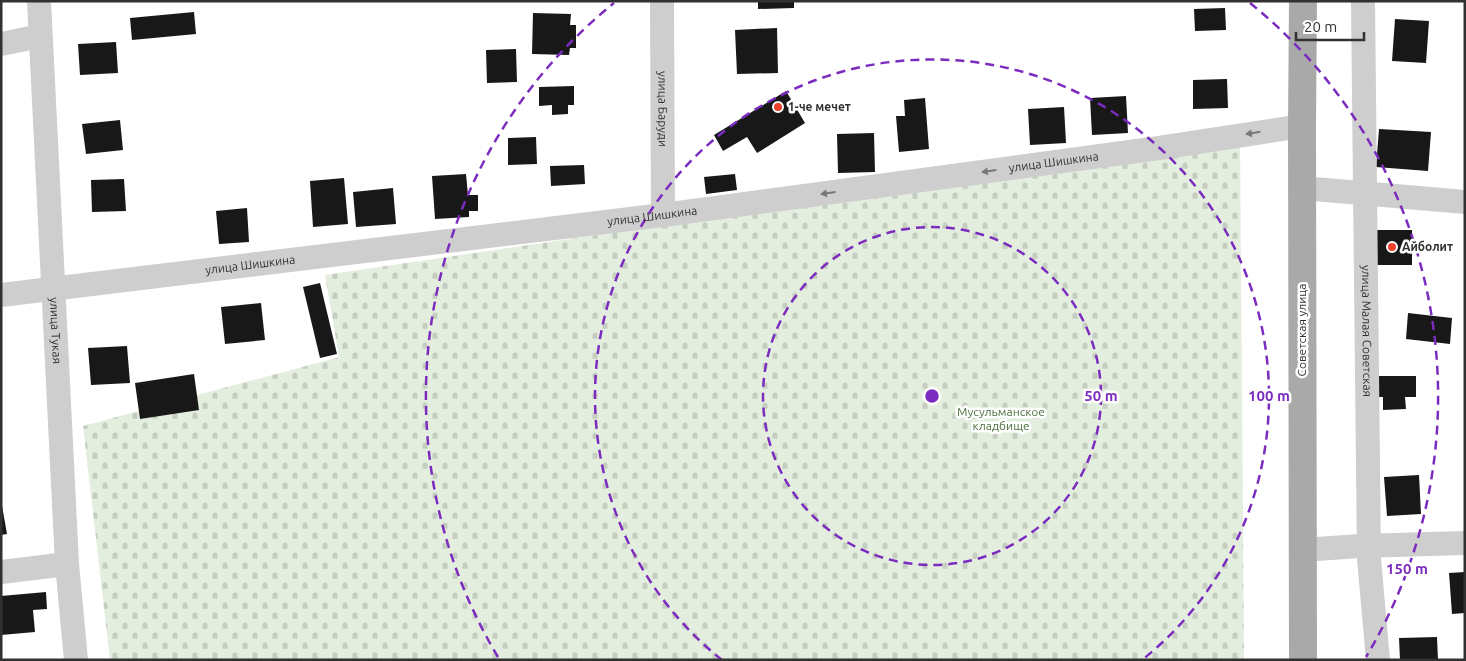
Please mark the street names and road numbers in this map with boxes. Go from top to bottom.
street label: улица Баруди [656,71,670,147]
street label: улица Шишкина [1008,149,1099,174]
street label: улица Шишкина [606,203,698,228]
street label: улица Шишкина [204,253,296,276]
street label: улица Малая Советская [1360,265,1374,397]
street label: Советская улица [1295,284,1308,376]
street label: улица Тукая [48,297,64,364]

